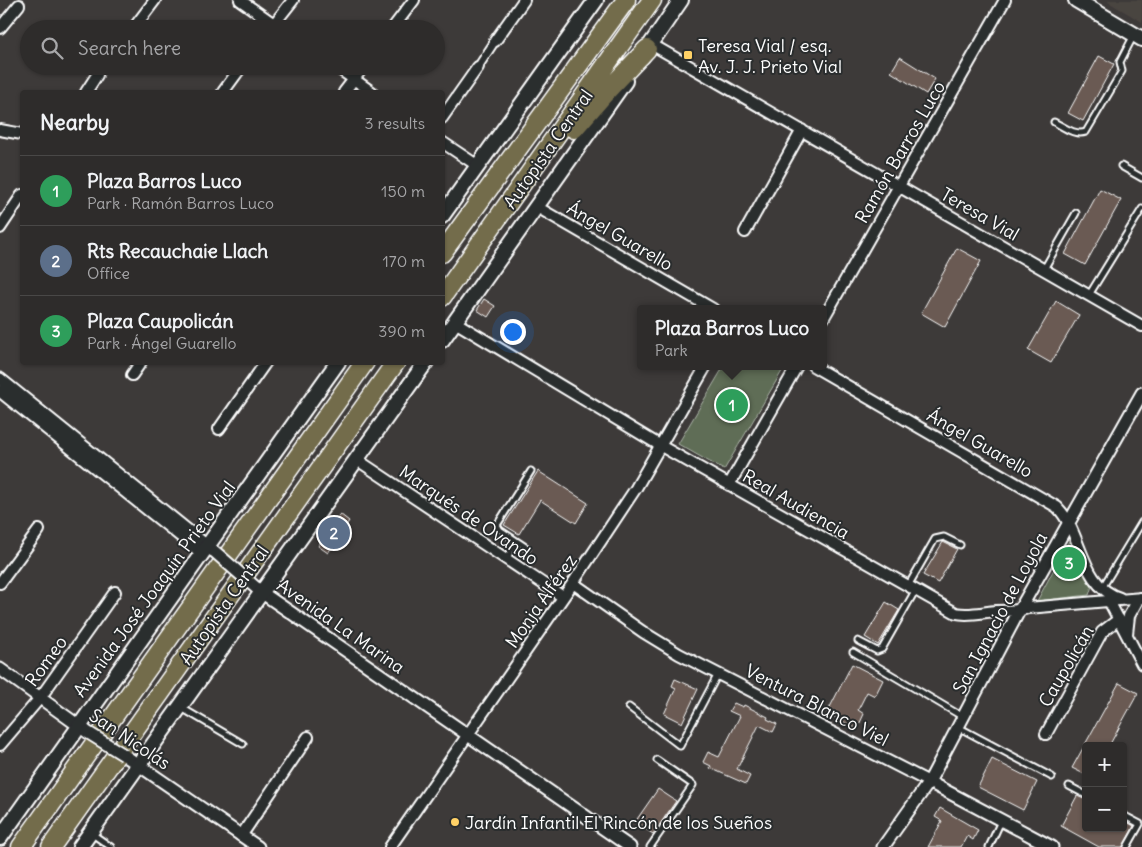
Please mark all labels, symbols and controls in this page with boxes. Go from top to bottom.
search box [20,20,445,75]
icon: search [38,34,66,62]
place label: Teresa Vial / esq. Av. J. J. Prieto Vial [698,34,842,78]
text: Search here [78,36,181,60]
marker: Teresa Vial / esq. Av. J. J. Prieto Vial [682,49,694,61]
street label: Ramón Barros Luco [850,77,950,227]
street label: Autopista Central [498,85,598,213]
text: Nearby [40,109,110,136]
text: 3 results [365,113,425,133]
text: Plaza Barros Luco [87,169,242,193]
text: 1 [53,181,59,201]
text: 150 m [381,181,425,201]
street label: Teresa Vial [937,182,1023,246]
text: Park · Ramón Barros Luco [87,193,274,213]
street label: Ángel Guarello [563,196,677,276]
text: Rts Recauchaie Llach [87,239,268,263]
text: 2 [52,251,60,271]
text: 170 m [382,251,425,271]
text: Office [87,263,130,283]
popup [637,305,827,370]
text: Plaza Caupolicán [87,309,233,333]
text: Plaza Barros Luco [655,316,809,340]
your location [500,319,526,345]
text: 3 [51,321,61,341]
text: 390 m [378,321,425,341]
text: Park · Ángel Guarello [87,333,237,353]
text: Park [655,340,688,360]
pin: 1 [716,386,748,424]
street label: Ángel Guarello [923,403,1037,483]
street label: Marqués de Ovando [395,460,543,570]
street label: Real Audiencia [738,464,854,544]
street label: Avenida José Joaquín Prieto Vial [68,476,240,702]
pin: 2 [318,514,350,552]
street label: San Ignacio de Loyola [948,528,1052,698]
street label: Autopista Central [174,541,274,669]
pin: 3 [1053,544,1085,582]
street label: Monja Alférez [500,549,582,652]
street label: Avenida La Marina [273,573,409,679]
street label: Caupolicán [1033,621,1099,711]
street label: Romeo [20,631,72,691]
street label: Ventura Blanco Viel [742,659,892,751]
street label: San Nicolás [85,703,175,775]
map controls [1082,742,1127,832]
button: + [1082,742,1127,787]
button: − [1082,787,1127,832]
place label: Jardín Infantil El Rincón de los Sueños [465,811,772,834]
marker: Jardín Infantil El Rincón de los Sueños [449,816,461,828]

